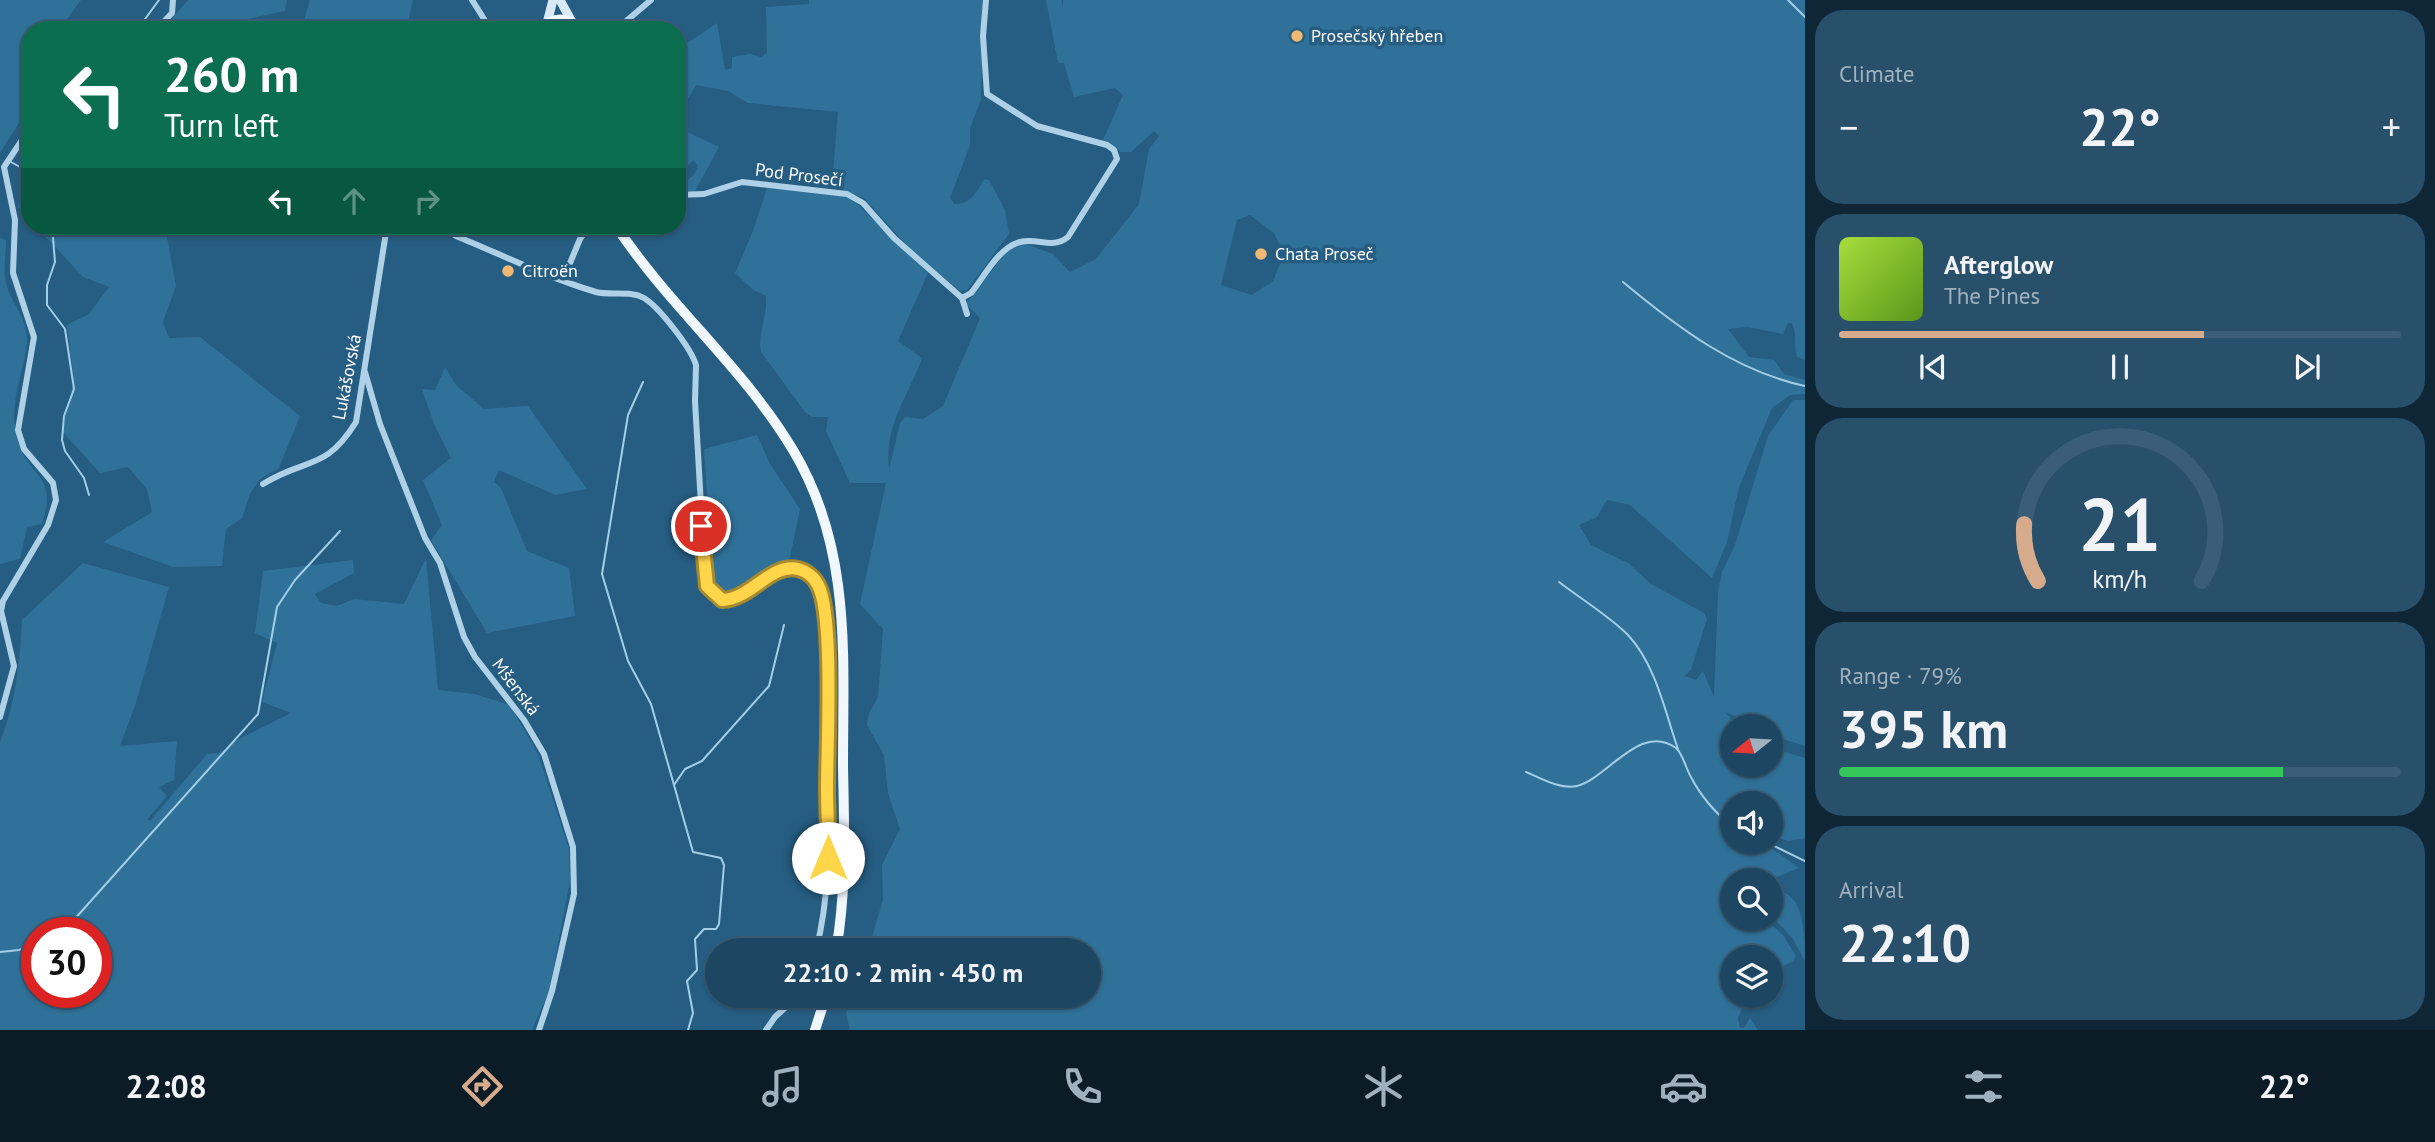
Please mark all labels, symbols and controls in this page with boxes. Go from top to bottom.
place label: Prosečský hřeben [1311,24,1443,47]
marker: Prosečský hřeben [1289,28,1305,44]
text: 260 m [164,42,299,106]
icon: left [49,49,140,140]
text: Climate [1839,59,1914,88]
text: 22° [2079,93,2161,160]
text: − [1839,102,1858,151]
text: + [2382,102,2401,151]
text: Turn left [164,104,279,146]
street label: Pod Prosečí [754,158,844,191]
icon: left [262,182,300,220]
icon: ahead [335,182,373,220]
icon: right [408,182,446,220]
place label: Chata Proseč [1275,242,1374,265]
marker: Chata Proseč [1253,246,1269,262]
text: Afterglow [1944,248,2053,281]
place label: Citroën [522,259,578,282]
marker: Citroën [500,263,516,279]
text: The Pines [1944,281,2040,310]
street label: Lukášovská [327,332,366,422]
icon: previous [1914,348,1952,386]
icon: pause [2101,348,2139,386]
icon: next [2288,348,2326,386]
text: 21 [2079,477,2161,571]
pin [671,496,731,556]
icon: arrive [682,507,720,545]
text: km/h [2093,563,2147,595]
street label: Mšenská [487,653,545,720]
text: Range · 79% [1839,661,1962,690]
text: 395 km [1839,695,2008,762]
north arrow [1720,714,1783,777]
map controls [1720,714,1783,1008]
button: sound [1720,791,1783,854]
position arrow [791,821,865,895]
button: search [1720,868,1783,931]
text: Arrival [1839,875,1903,904]
text: 22:10 [1839,909,1971,976]
speed limit sign: 30 [21,917,112,1008]
button: layers [1720,945,1783,1008]
text: 22:10 · 2 min · 450 m [783,956,1023,989]
icon: directions [458,1062,507,1111]
icon: music [758,1062,807,1111]
icon: phone [1058,1062,1107,1111]
icon: climate [1359,1062,1408,1111]
icon: car [1659,1062,1708,1111]
icon: filters [1959,1062,2008,1111]
text: 22:08 [126,1065,207,1107]
text: 22° [2259,1065,2309,1107]

